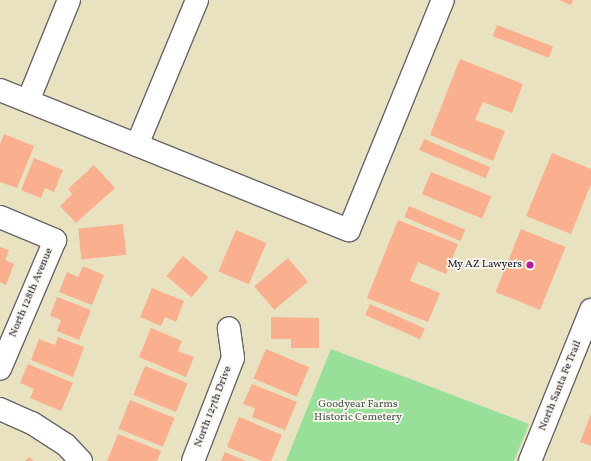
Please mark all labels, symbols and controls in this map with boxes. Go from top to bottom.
street label: North 128th Avenue [7,246,57,340]
place label: My AZ Lawyers [447,258,522,272]
marker: My AZ Lawyers [525,260,535,270]
street label: North Santa Fe Trail [537,339,585,433]
street label: North 127th Drive [192,365,236,449]
park label: Goodyear Farms Historic Cemetery [314,399,402,425]

